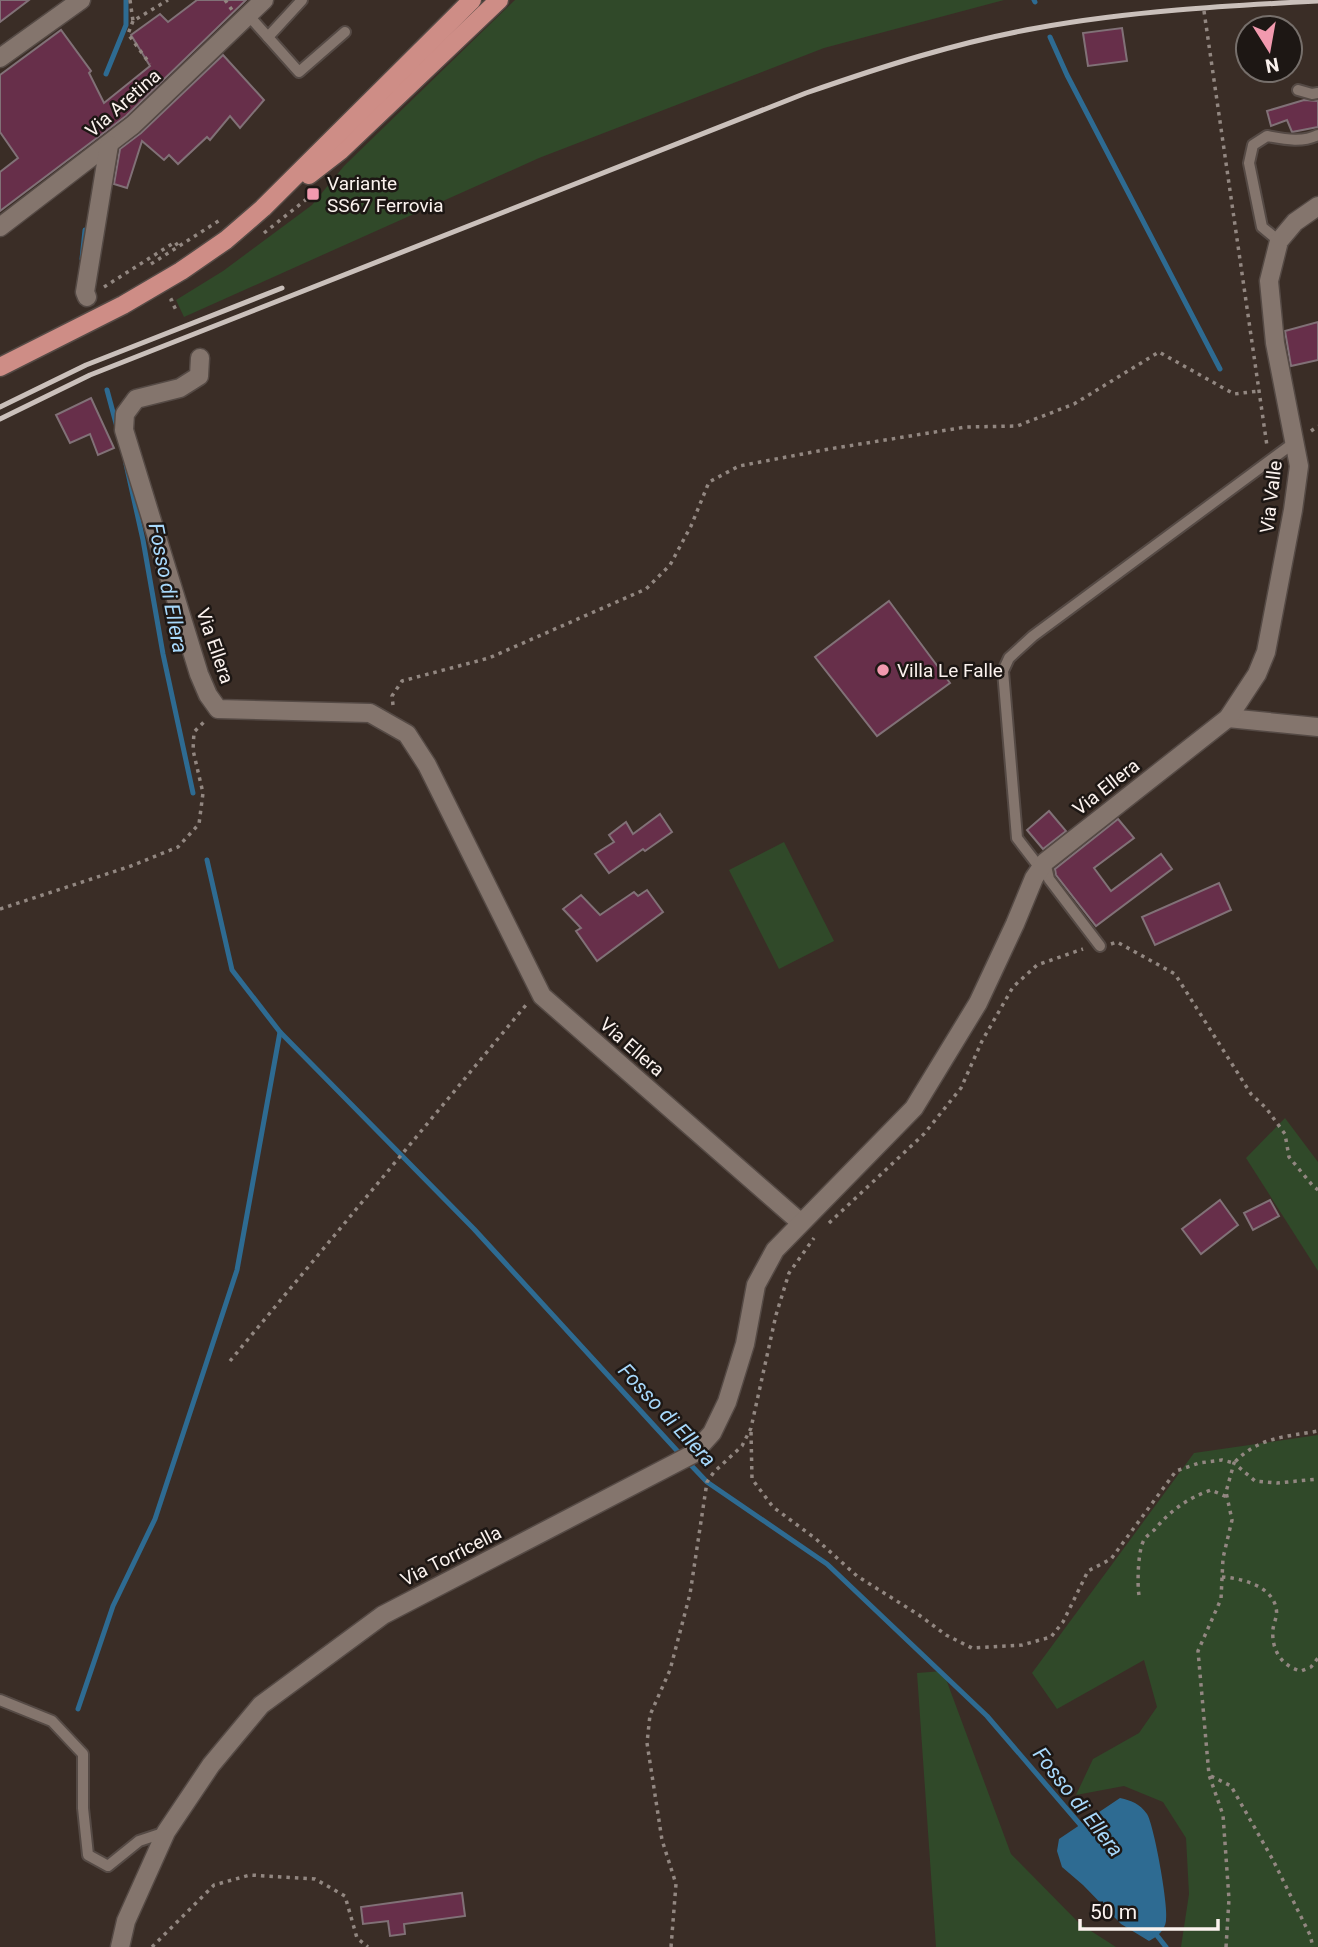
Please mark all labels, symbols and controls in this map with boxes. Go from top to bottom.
north arrow [1234,14,1304,84]
text: N [1263,53,1281,78]
street label: Via Aretina [81,64,165,142]
place label: Variante SS67 Ferrovia [327,172,444,217]
marker: Variante SS67 Ferrovia [305,186,321,202]
street label: Via Valle [1255,459,1287,535]
water label: Fosso di Ellera [144,521,192,655]
street label: Via Ellera [191,605,239,687]
place label: Villa Le Falle [897,659,1003,682]
marker: Villa Le Falle [875,662,891,678]
street label: Via Ellera [1068,754,1144,820]
street label: Via Ellera [595,1013,669,1081]
water label: Fosso di Ellera [613,1359,721,1471]
street label: Via Torricella [397,1521,505,1591]
water label: Fosso di Ellera [1028,1743,1128,1861]
scale bar [1080,1888,1218,1932]
text: 50 m [1090,1900,1137,1924]

